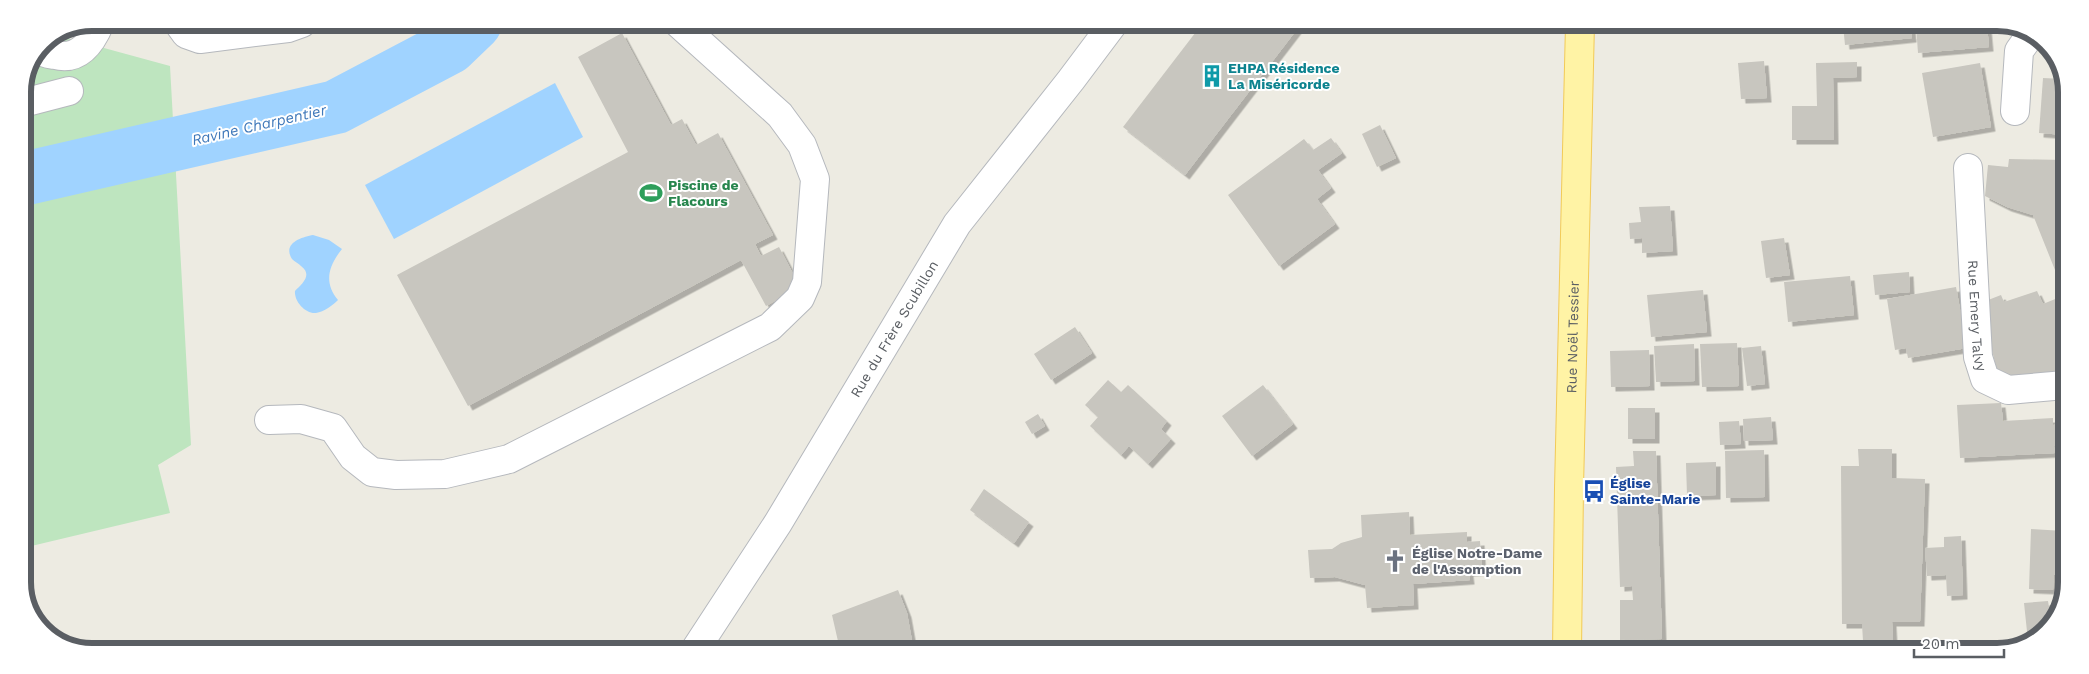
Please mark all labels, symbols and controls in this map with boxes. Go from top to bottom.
place label: EHPA Résidence La Miséricorde [1228,60,1340,92]
building icon: EHPA Résidence La Miséricorde [1199,63,1225,89]
water label: Ravine Charpentier [190,101,329,149]
place label: Piscine de Flacours [668,177,739,209]
sports icon: Piscine de Flacours [638,180,664,206]
street label: Rue du Frère Scubillon [847,258,941,400]
street label: Rue Emery Talvy [1965,260,1990,374]
street label: Rue Noël Tessier [1563,280,1582,394]
place label: Église Sainte-Marie [1610,475,1700,507]
bus stop icon: Église Sainte-Marie [1581,478,1607,504]
place label: Église Notre-Dame de l'Assomption [1412,545,1542,577]
church icon: Église Notre-Dame de l'Assomption [1382,548,1408,574]
scale bar [1914,626,2004,658]
text: 20 m [1922,635,1960,653]

